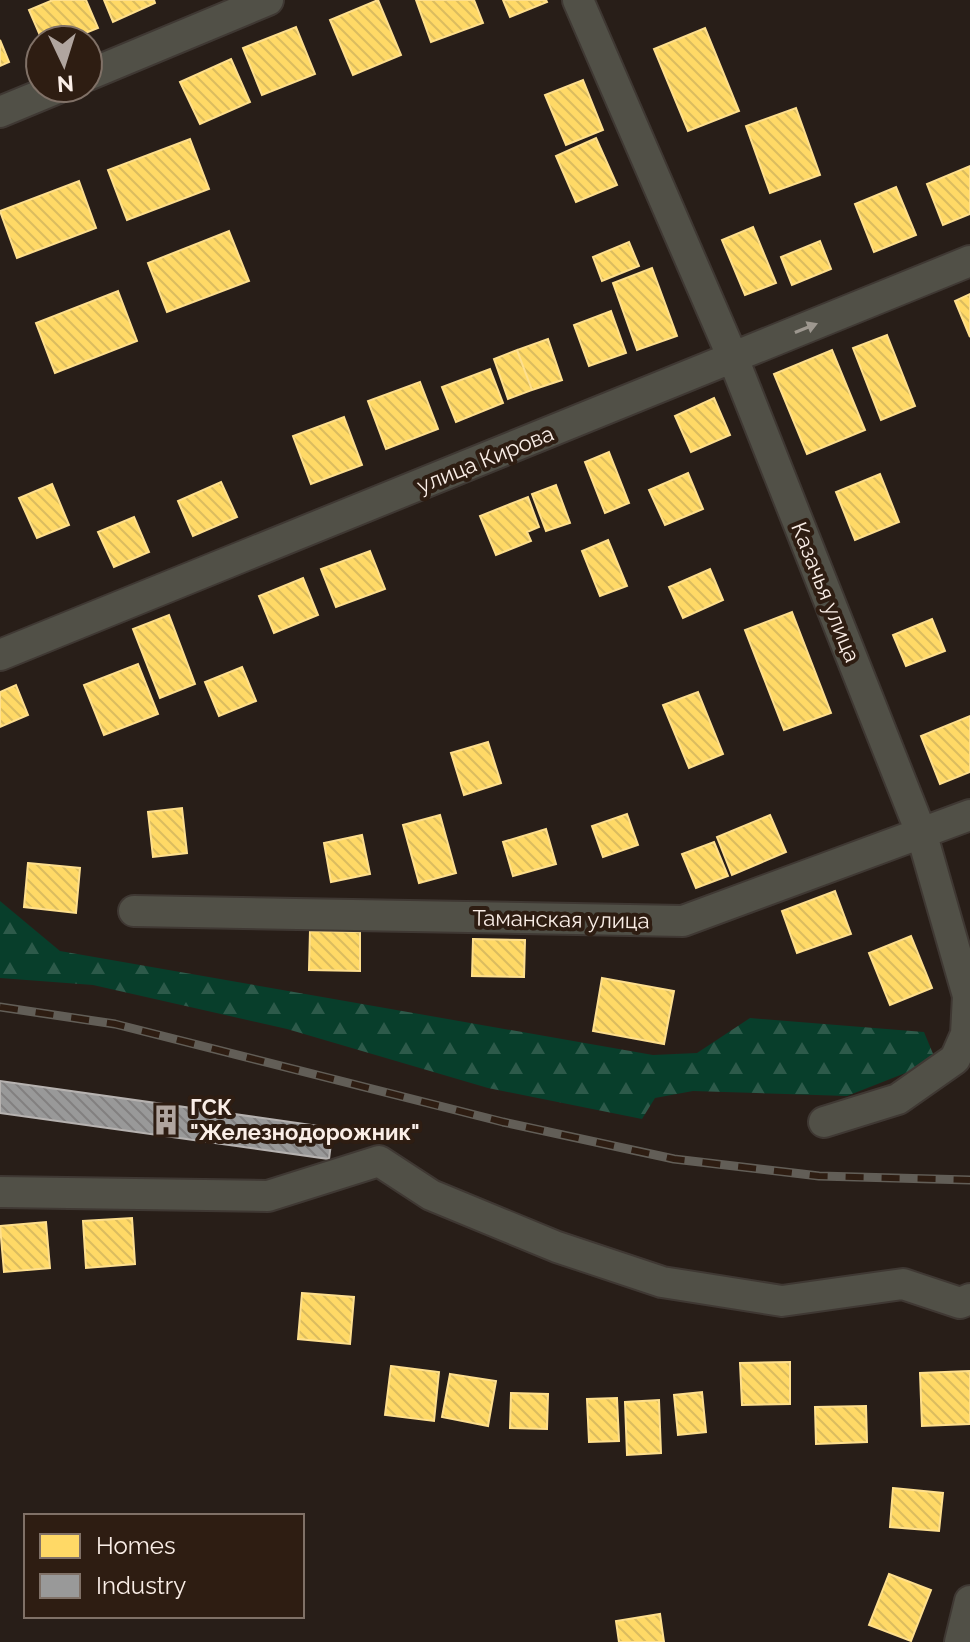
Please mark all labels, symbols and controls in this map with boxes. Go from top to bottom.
north arrow [24,24,104,104]
text: N [56,70,75,98]
one-way arrow [794,321,818,334]
street label: улица Кирова [413,420,557,498]
street label: Казачья улица [786,518,866,666]
street label: Таманская улица [472,904,650,934]
place label: ГСК "Железнодорожник" [190,1094,420,1145]
building icon: ГСК "Железнодорожник" [149,1103,183,1137]
legend [24,1514,304,1618]
text: Homes [96,1531,176,1560]
text: Industry [96,1571,186,1600]

